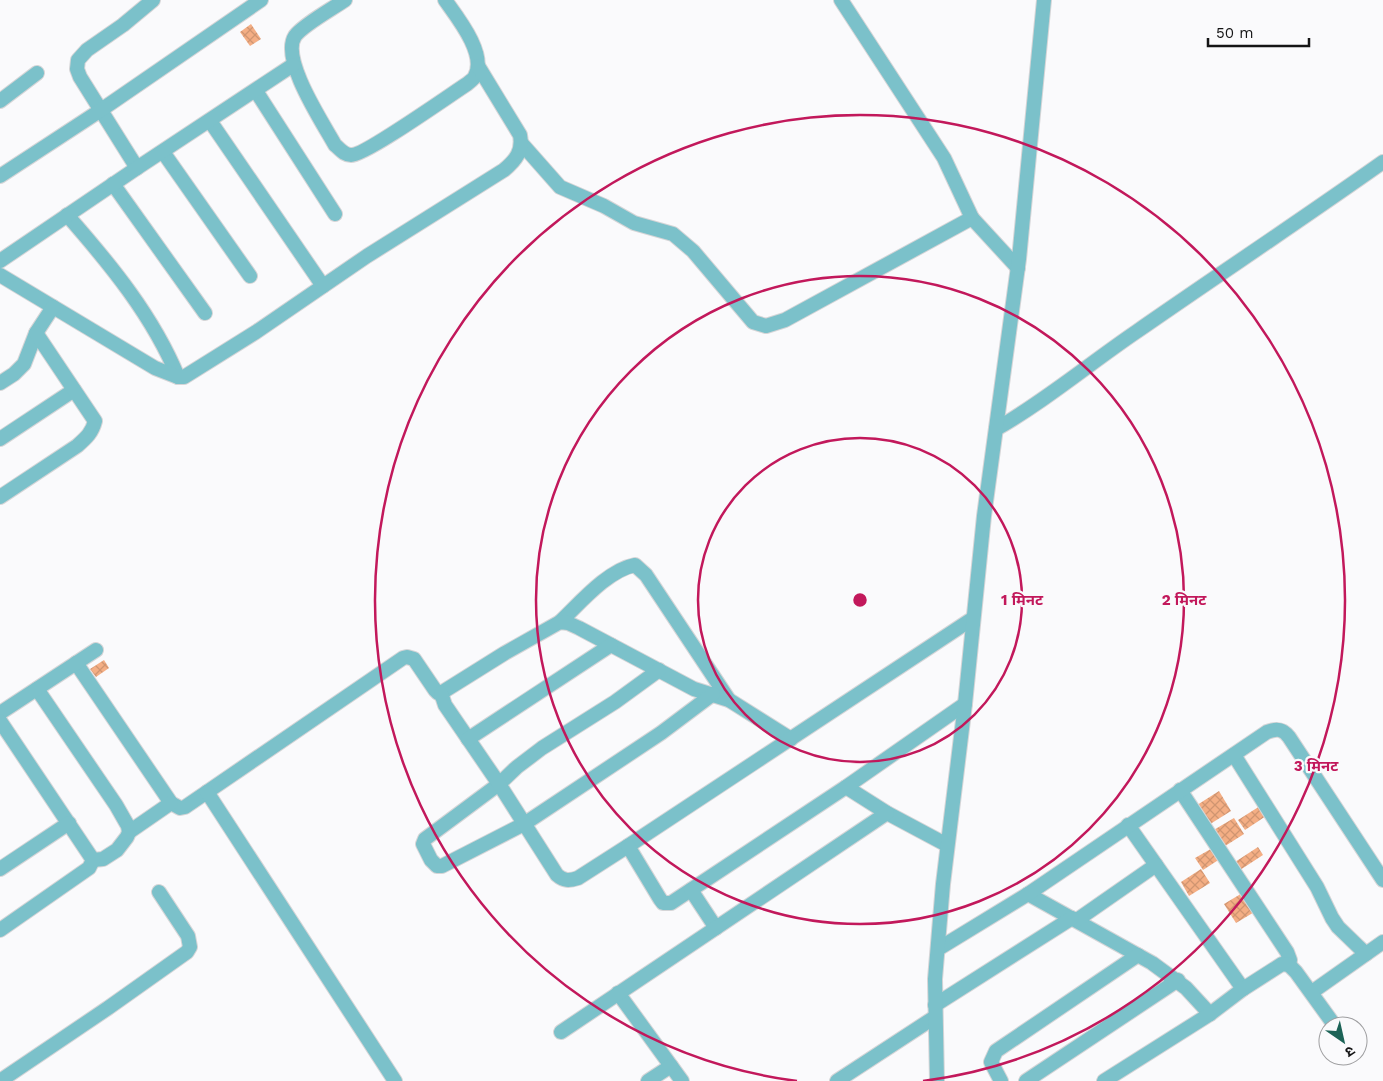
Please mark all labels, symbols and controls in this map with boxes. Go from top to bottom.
scale bar [1208,15,1309,47]
text: 50 m [1216,24,1253,42]
centre of rings [851,591,869,609]
text: 1 मिनट [1001,591,1044,609]
text: 2 मिनट [1162,591,1207,609]
text: 3 मिनट [1294,757,1339,775]
north arrow [1318,1016,1368,1066]
text: उ [1342,1043,1358,1061]

